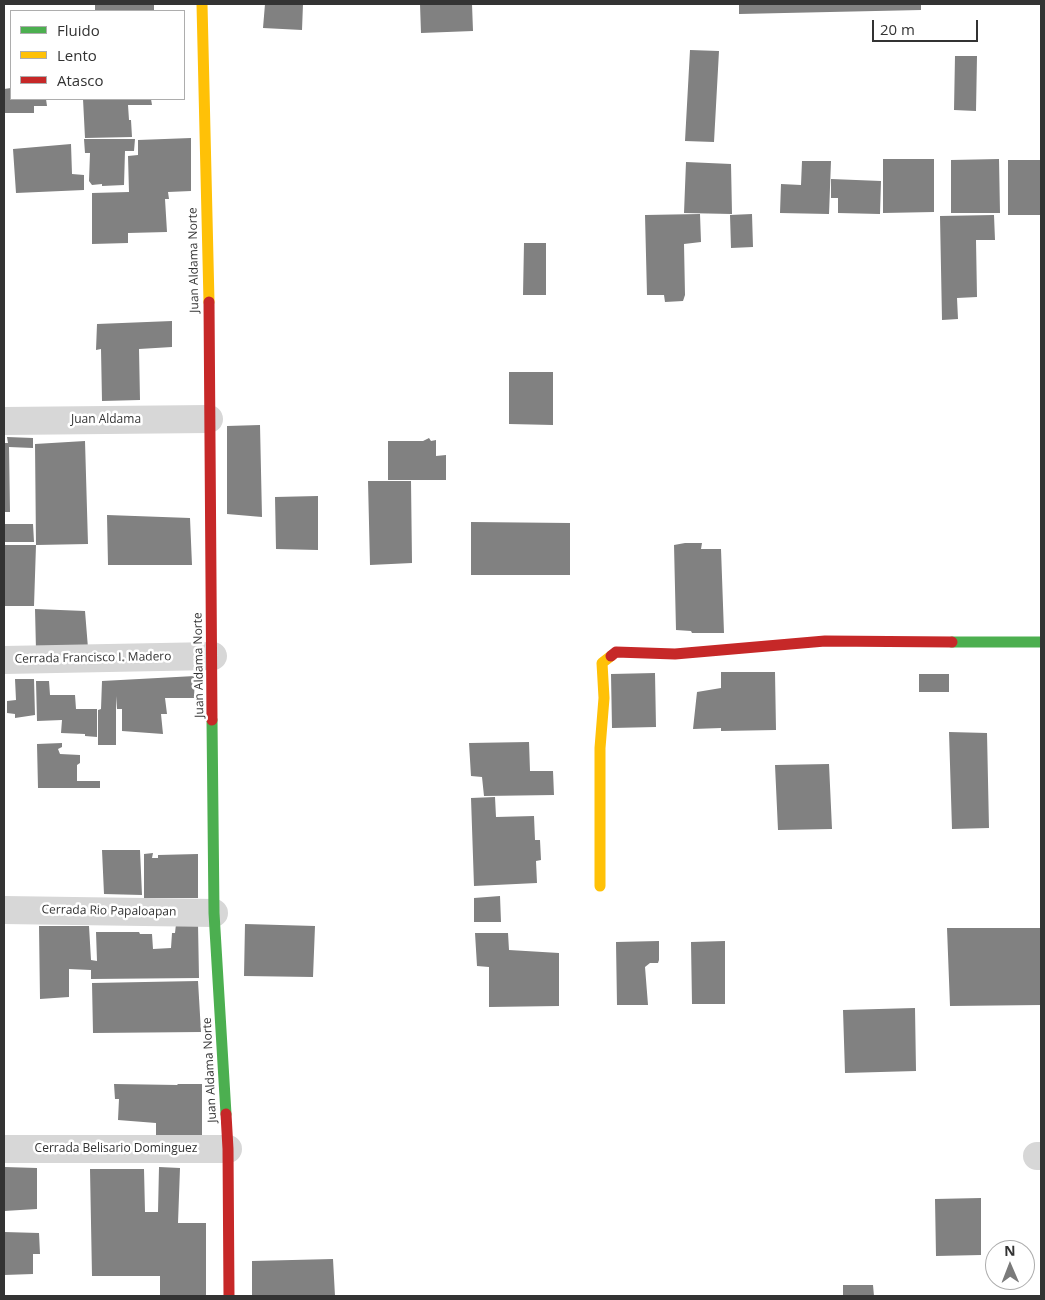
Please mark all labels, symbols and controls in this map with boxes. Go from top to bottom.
legend [10,10,185,100]
scale bar [875,10,981,42]
text: 20 m [880,19,915,39]
text: Fluido [57,20,100,40]
text: Lento [57,45,97,65]
text: Atasco [57,70,104,90]
street label: Juan Aldama Norte [186,207,202,313]
street label: Juan Aldama [71,413,141,427]
street label: Juan Aldama Norte [191,612,207,718]
street label: Cerrada Francisco I. Madero [14,649,172,667]
street label: Cerrada Rio Papaloapan [41,903,177,919]
street label: Juan Aldama Norte [200,1017,220,1123]
street label: Cerrada Belisario Dominguez [35,1142,197,1156]
north arrow [985,1240,1035,1290]
text: N [1004,1241,1016,1260]

